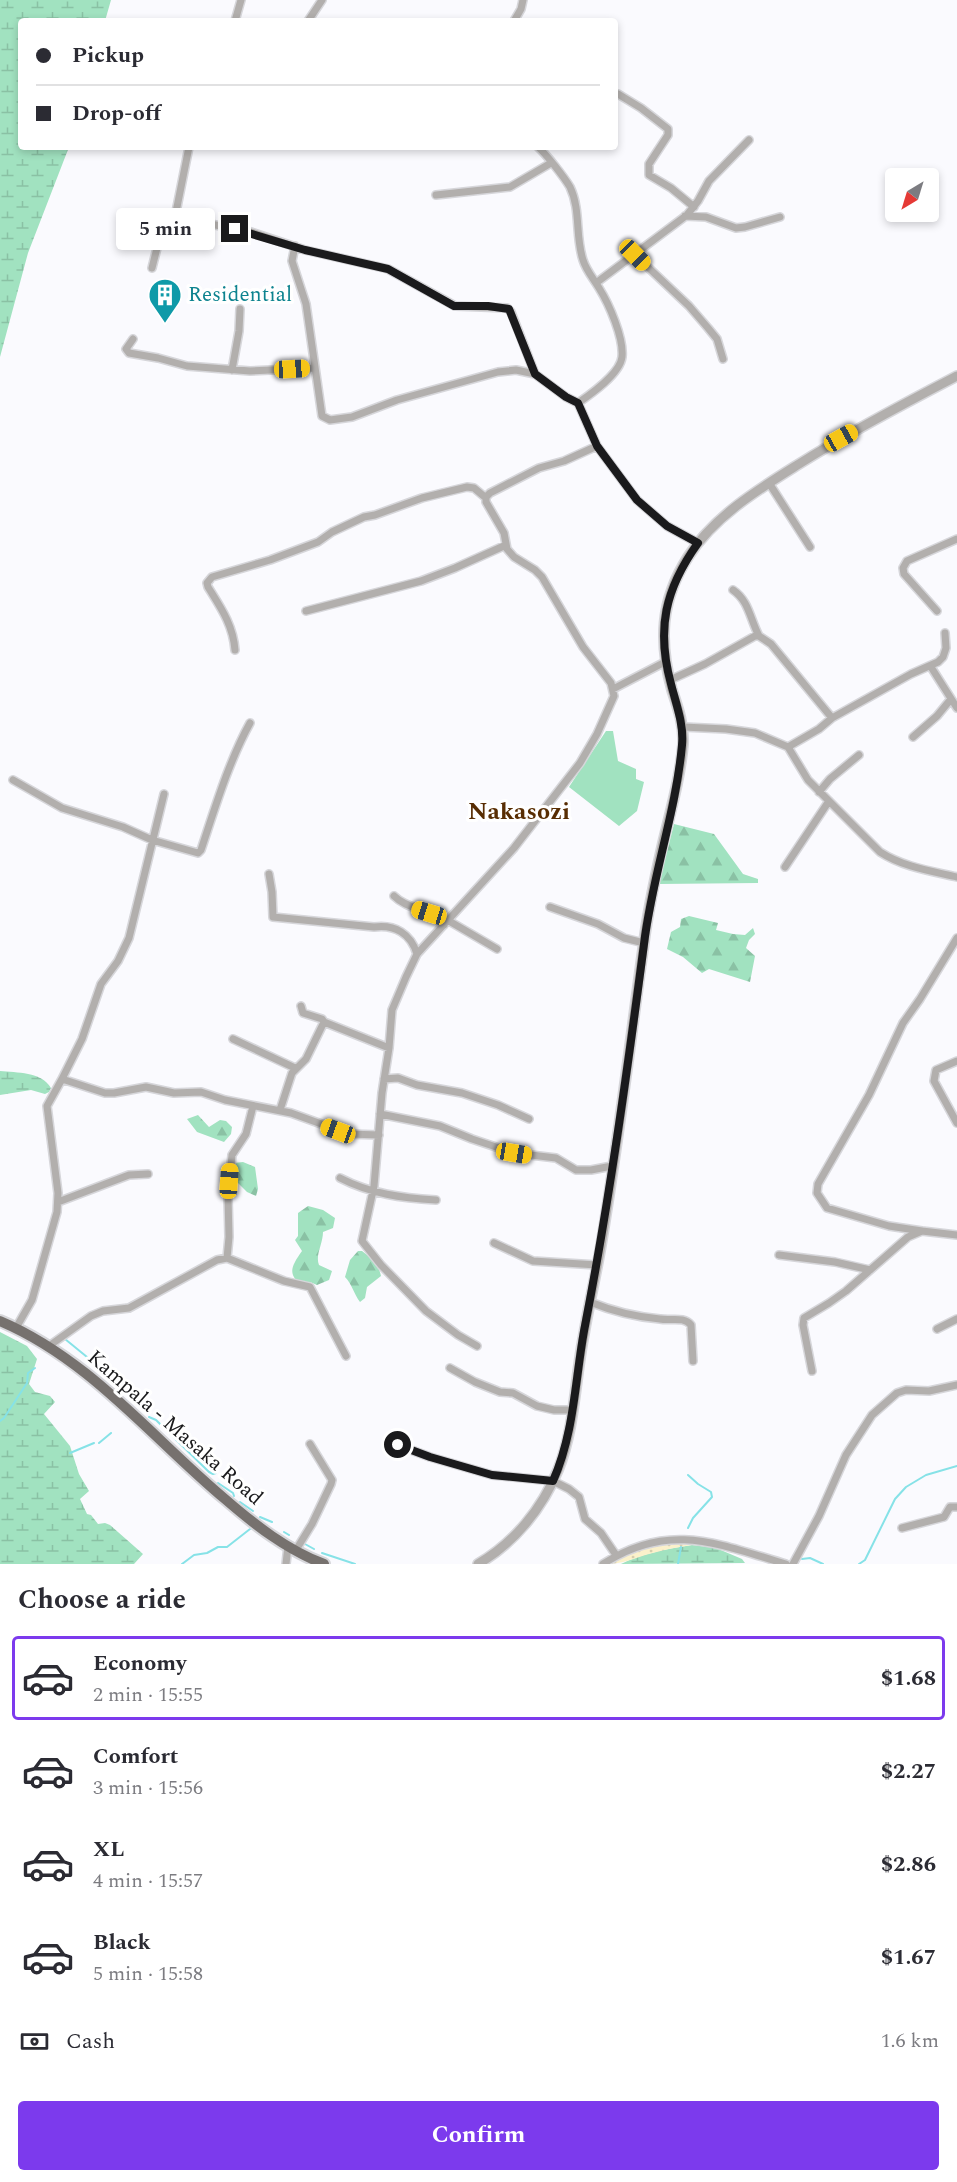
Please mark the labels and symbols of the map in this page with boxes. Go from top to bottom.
north arrow [885,168,939,222]
callout: 5 min [115,208,214,250]
route end [221,215,248,242]
car [616,236,654,274]
building icon: Residential [147,277,183,324]
place label: Residential [188,279,292,311]
car [274,359,310,379]
car [821,421,861,455]
district label: Nakasozi [468,794,570,830]
car [409,899,449,927]
car [318,1116,358,1146]
car [495,1141,533,1165]
car [219,1162,239,1200]
street label: Kampala - Masaka Road [80,1342,270,1514]
route start [384,1431,411,1458]

